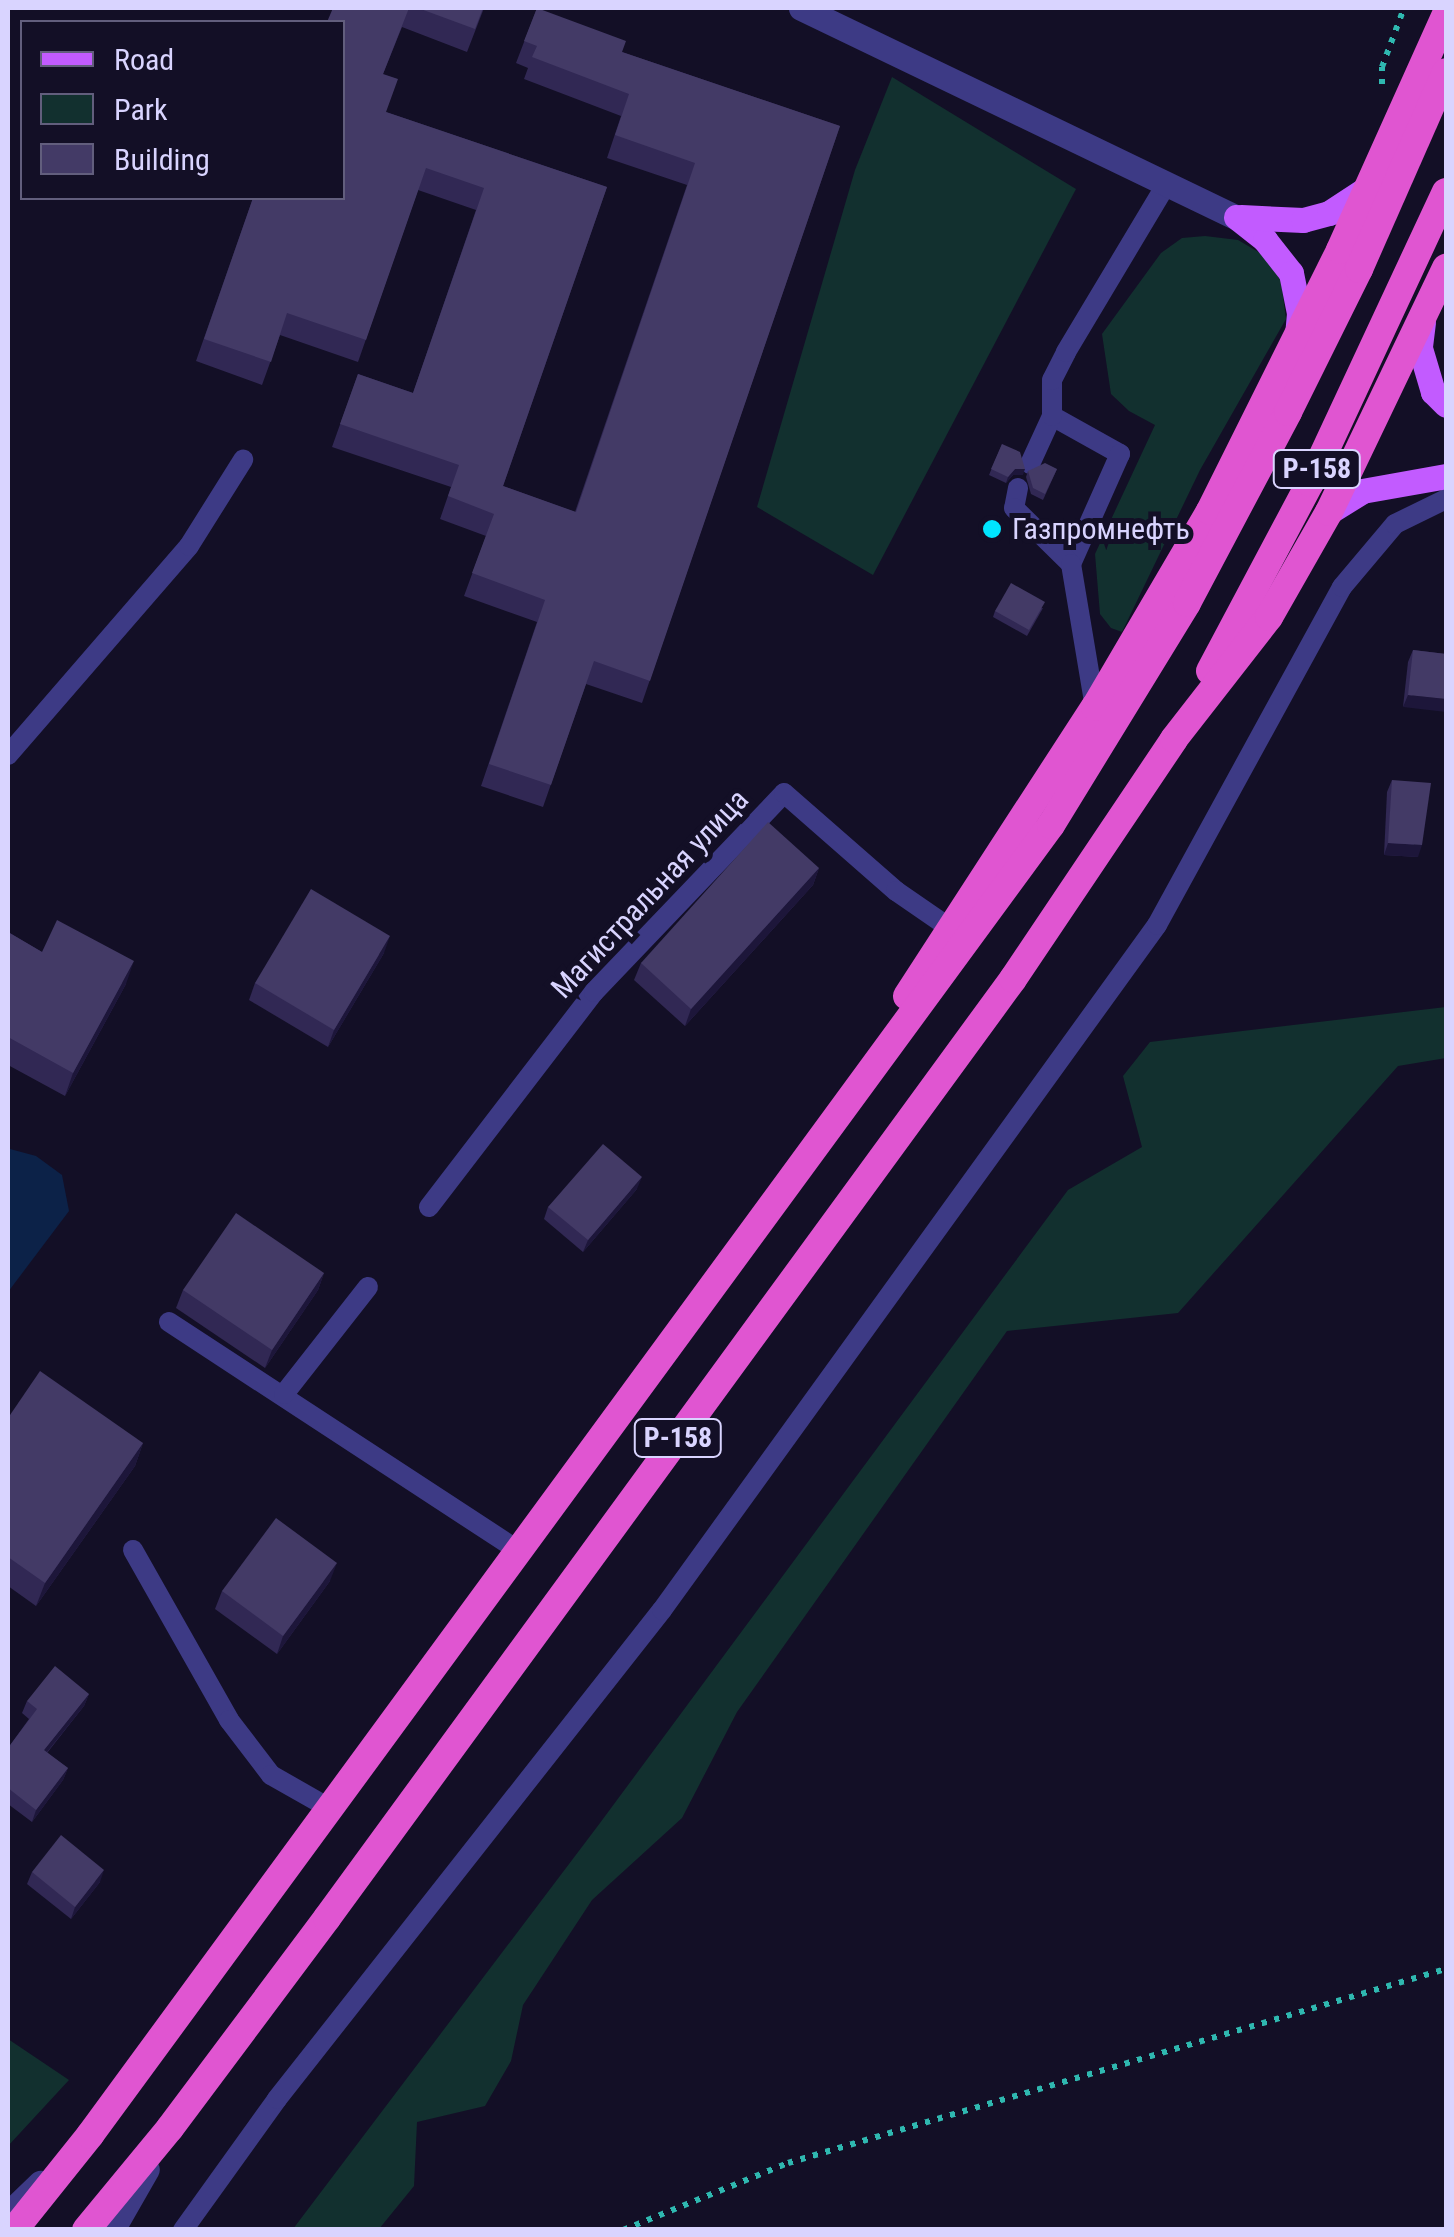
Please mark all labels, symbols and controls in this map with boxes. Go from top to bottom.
legend [20,20,345,200]
text: Road [114,42,174,77]
text: Park [114,92,168,127]
text: Building [114,142,210,177]
road number: Р-158 [1272,446,1362,492]
place label: Газпромнефть [1012,511,1190,547]
marker: Газпромнефть [981,518,1003,540]
street label: Магистральная улица [544,782,756,1006]
road number: Р-158 [633,1415,723,1461]

